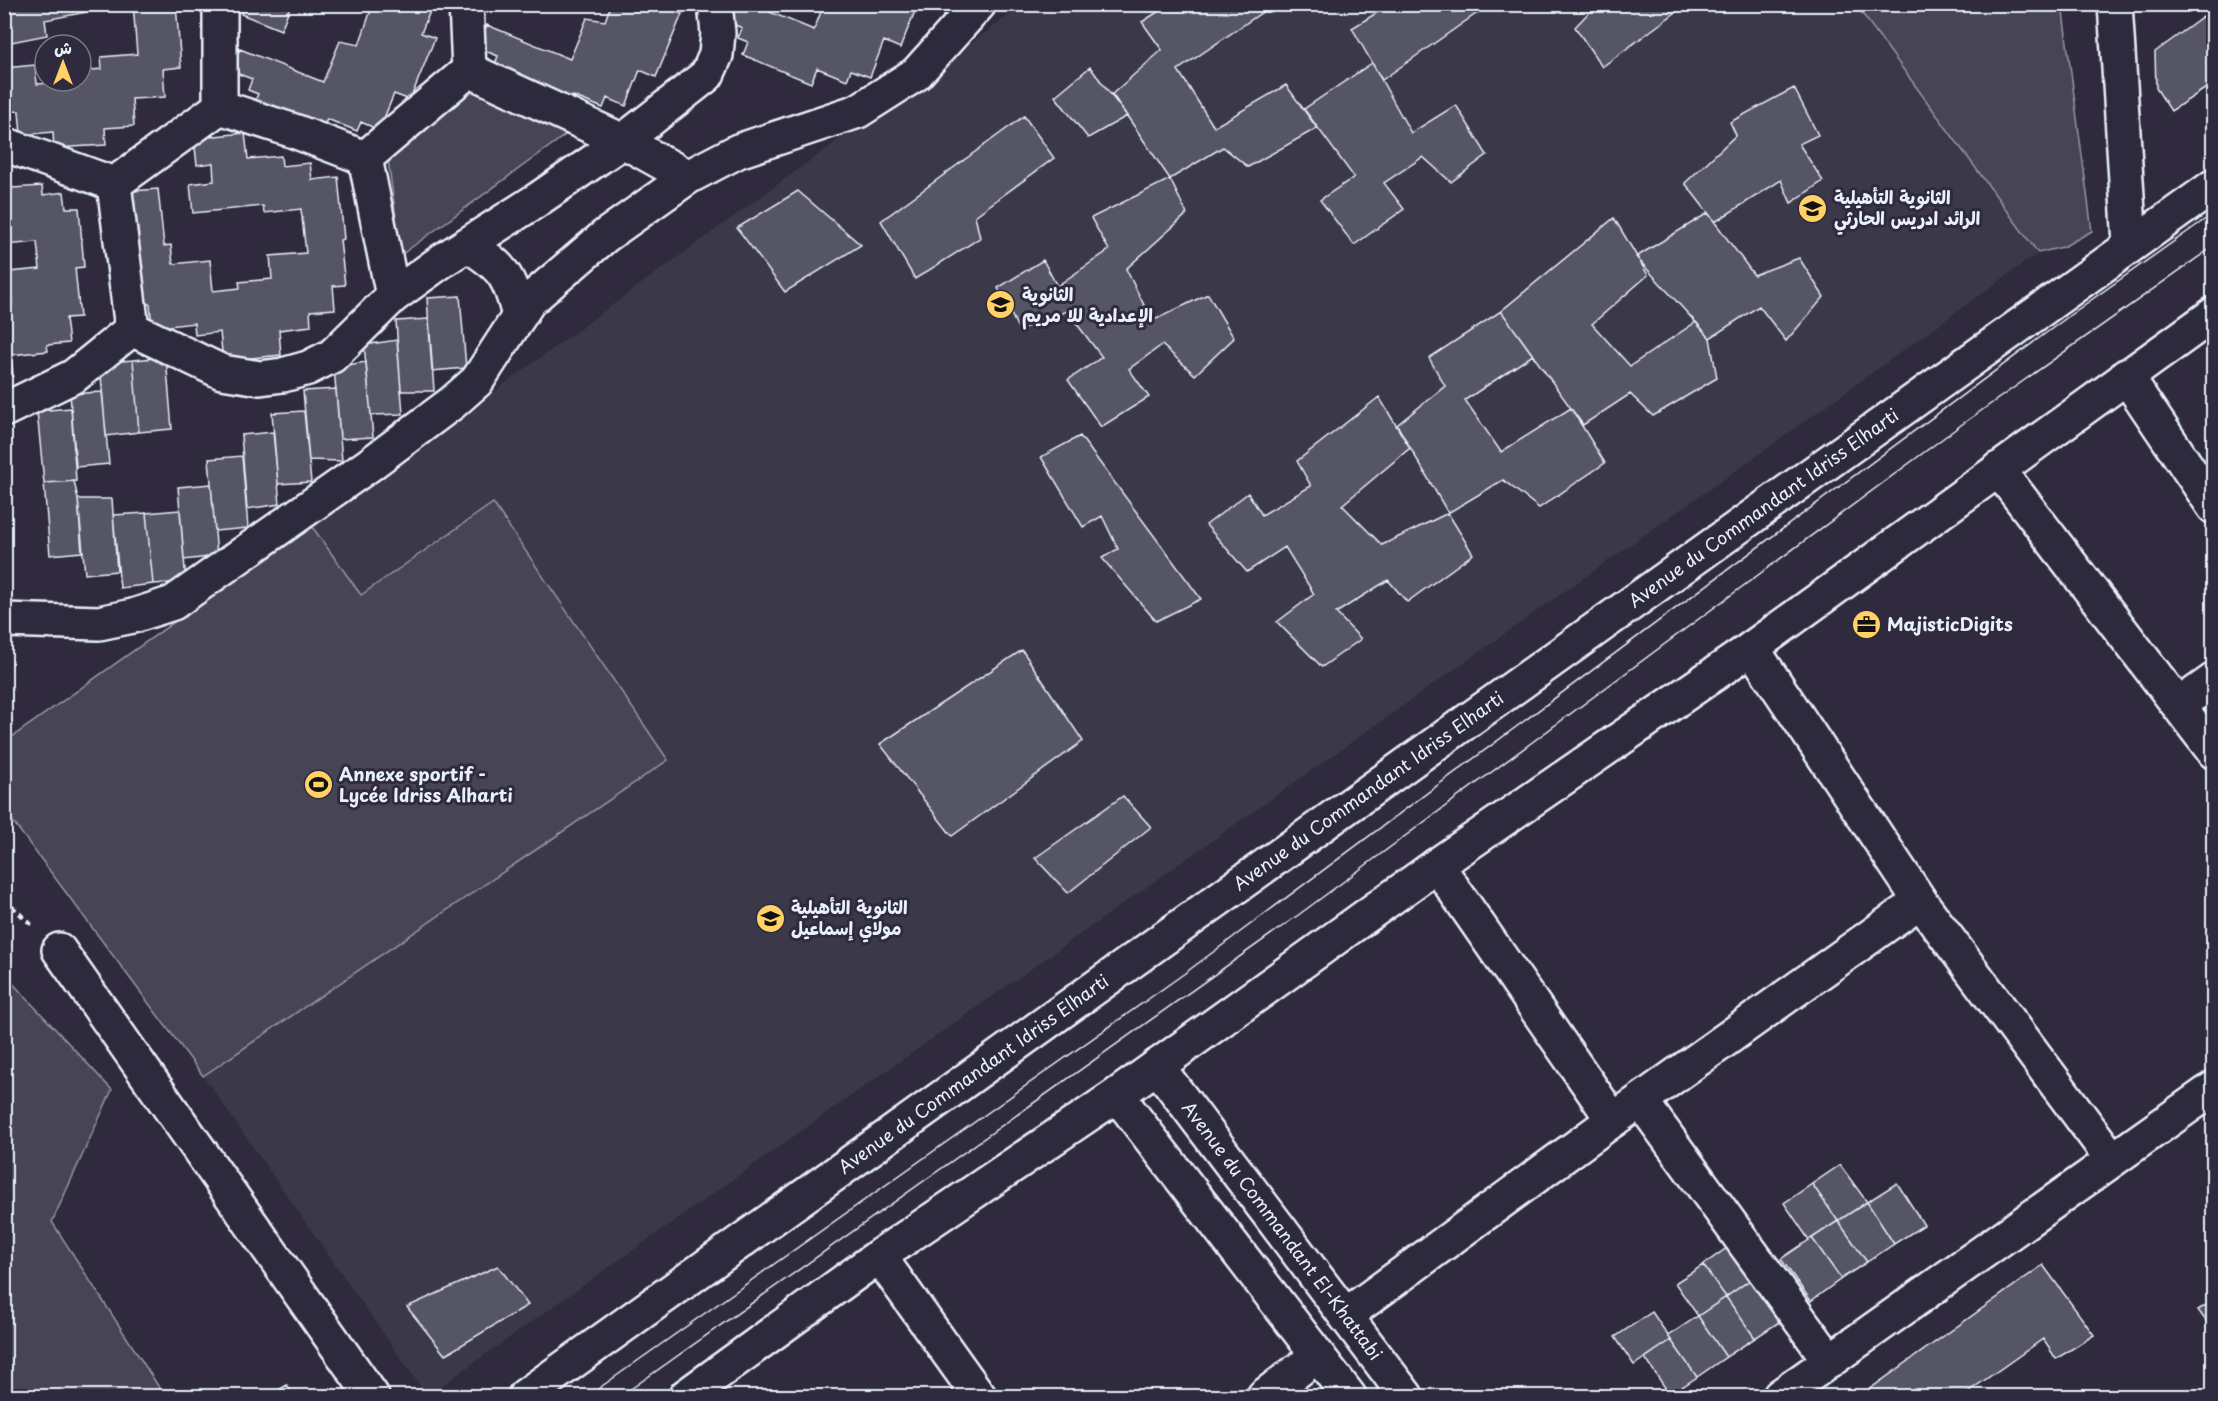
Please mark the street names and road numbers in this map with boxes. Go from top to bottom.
street label: Avenue du Commandant Idriss Elharti [1622,401,1904,613]
street label: Avenue du Commandant Idriss Elharti [1227,684,1509,896]
street label: Avenue du Commandant Idriss Elharti [832,967,1114,1180]
street label: Avenue du Commandant El-Khattabi [1176,1095,1389,1365]

